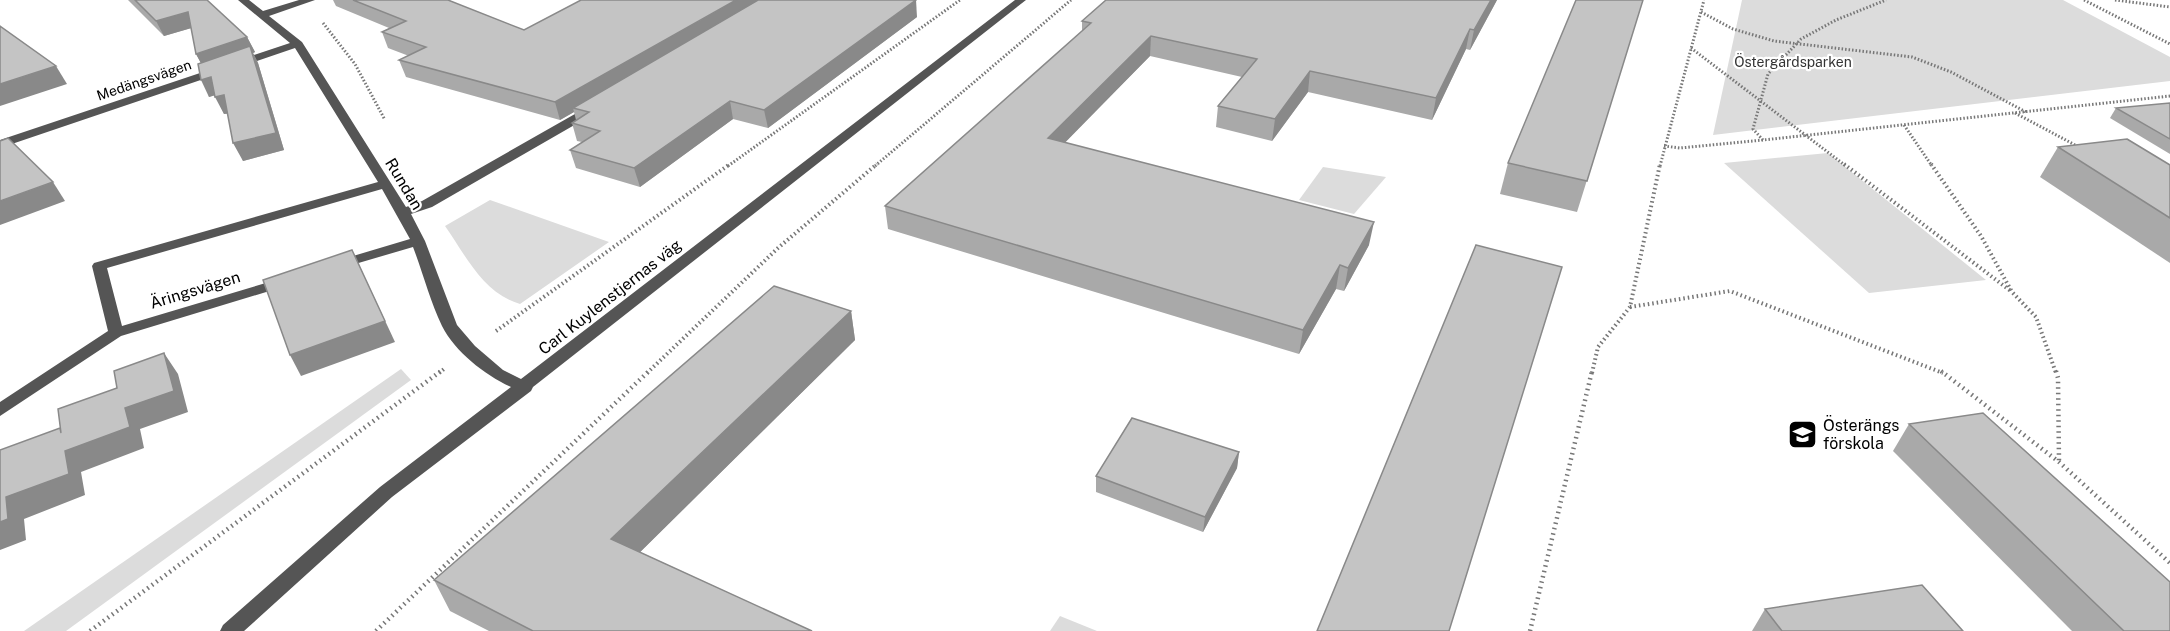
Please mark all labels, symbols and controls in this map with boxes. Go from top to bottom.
park label: Östergårdsparken [1734,52,1852,70]
street label: Medängsvägen [95,56,193,104]
street label: Rundan [381,155,427,213]
street label: Carl Kuylenstjernas väg [535,235,685,359]
street label: Äringsvägen [147,266,242,313]
place label: Österängs förskola [1823,415,1899,453]
school or university icon: Österängs förskola [1786,418,1818,450]

